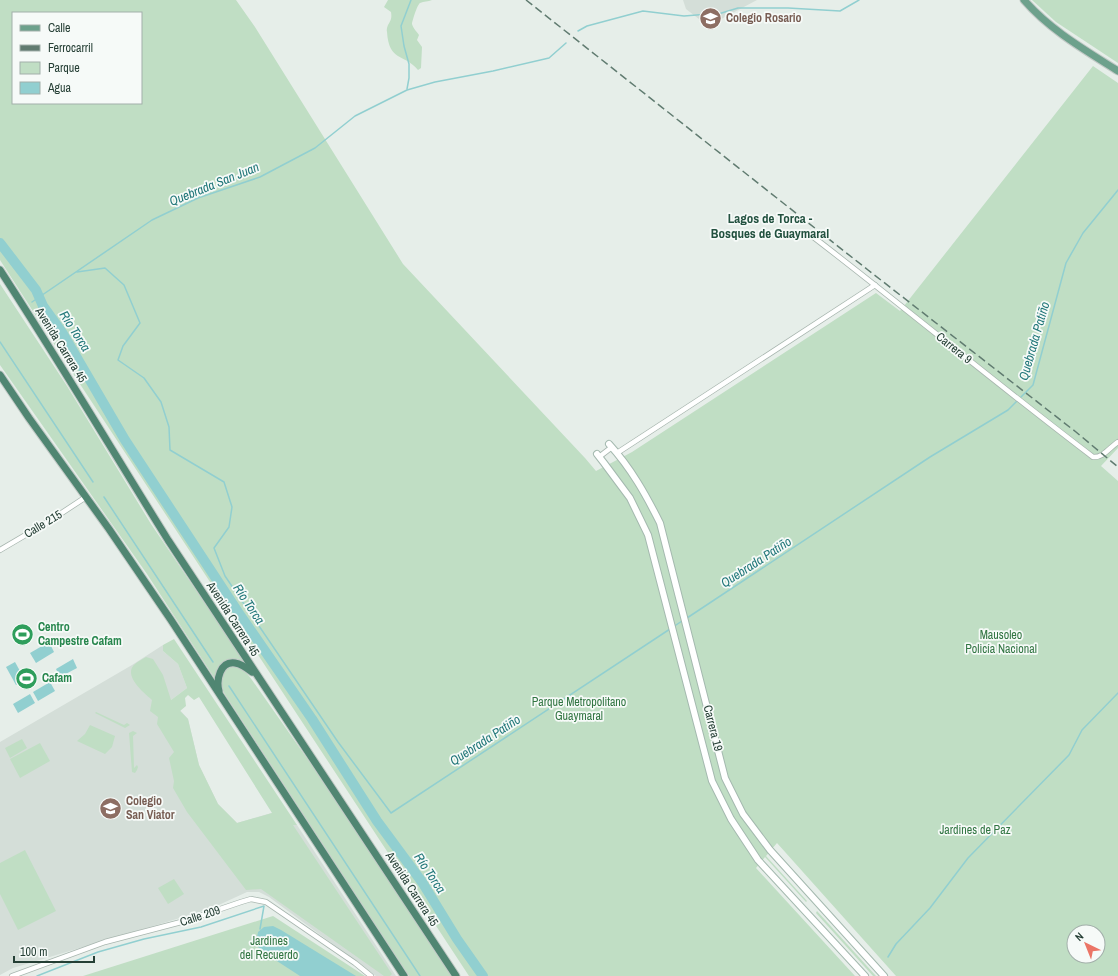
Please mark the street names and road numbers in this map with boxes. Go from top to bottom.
street label: Avenida Carrera 45 [31,304,91,386]
street label: Carrera 9 [933,329,975,367]
street label: Calle 215 [21,506,65,542]
street label: Avenida Carrera 45 [202,578,263,660]
street label: Carrera 19 [700,703,726,753]
street label: Avenida Carrera 45 [381,848,442,930]
street label: Calle 209 [178,902,222,930]

